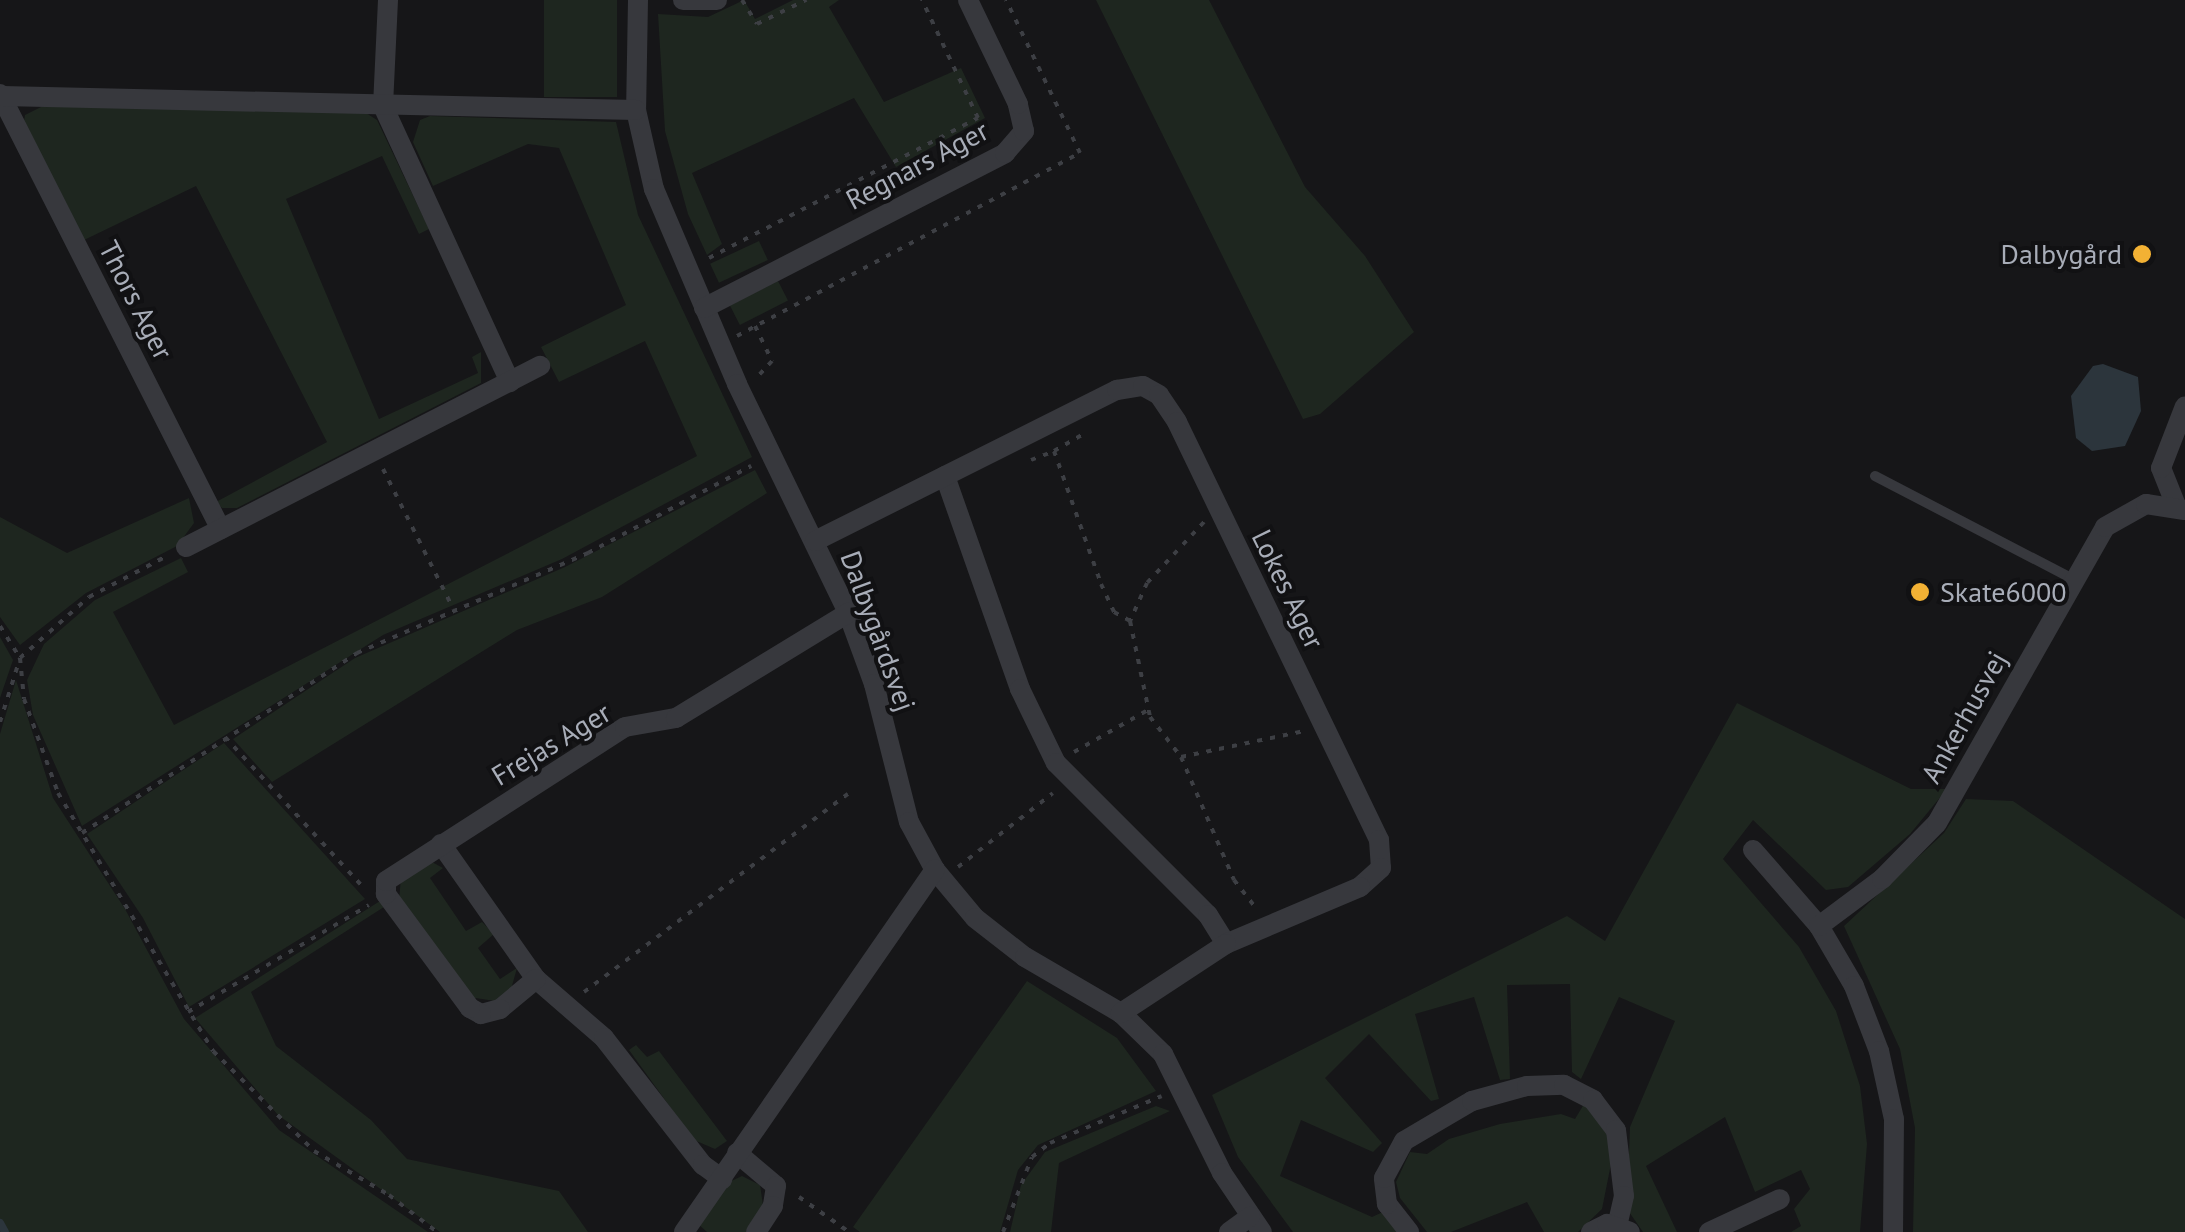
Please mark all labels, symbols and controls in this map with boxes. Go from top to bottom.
street label: Regnars Ager [840,113,994,217]
street label: Thors Ager [92,235,180,365]
place label: Dalbygård [2001,237,2122,271]
marker: Dalbygård [2131,243,2153,265]
street label: Lokes Ager [1245,524,1331,654]
street label: Dalbygårdsvej [833,546,923,716]
place label: Skate6000 [1940,575,2067,609]
marker: Skate6000 [1909,581,1931,603]
street label: Ankerhusvej [1914,645,2014,789]
street label: Frejas Ager [485,695,617,793]

